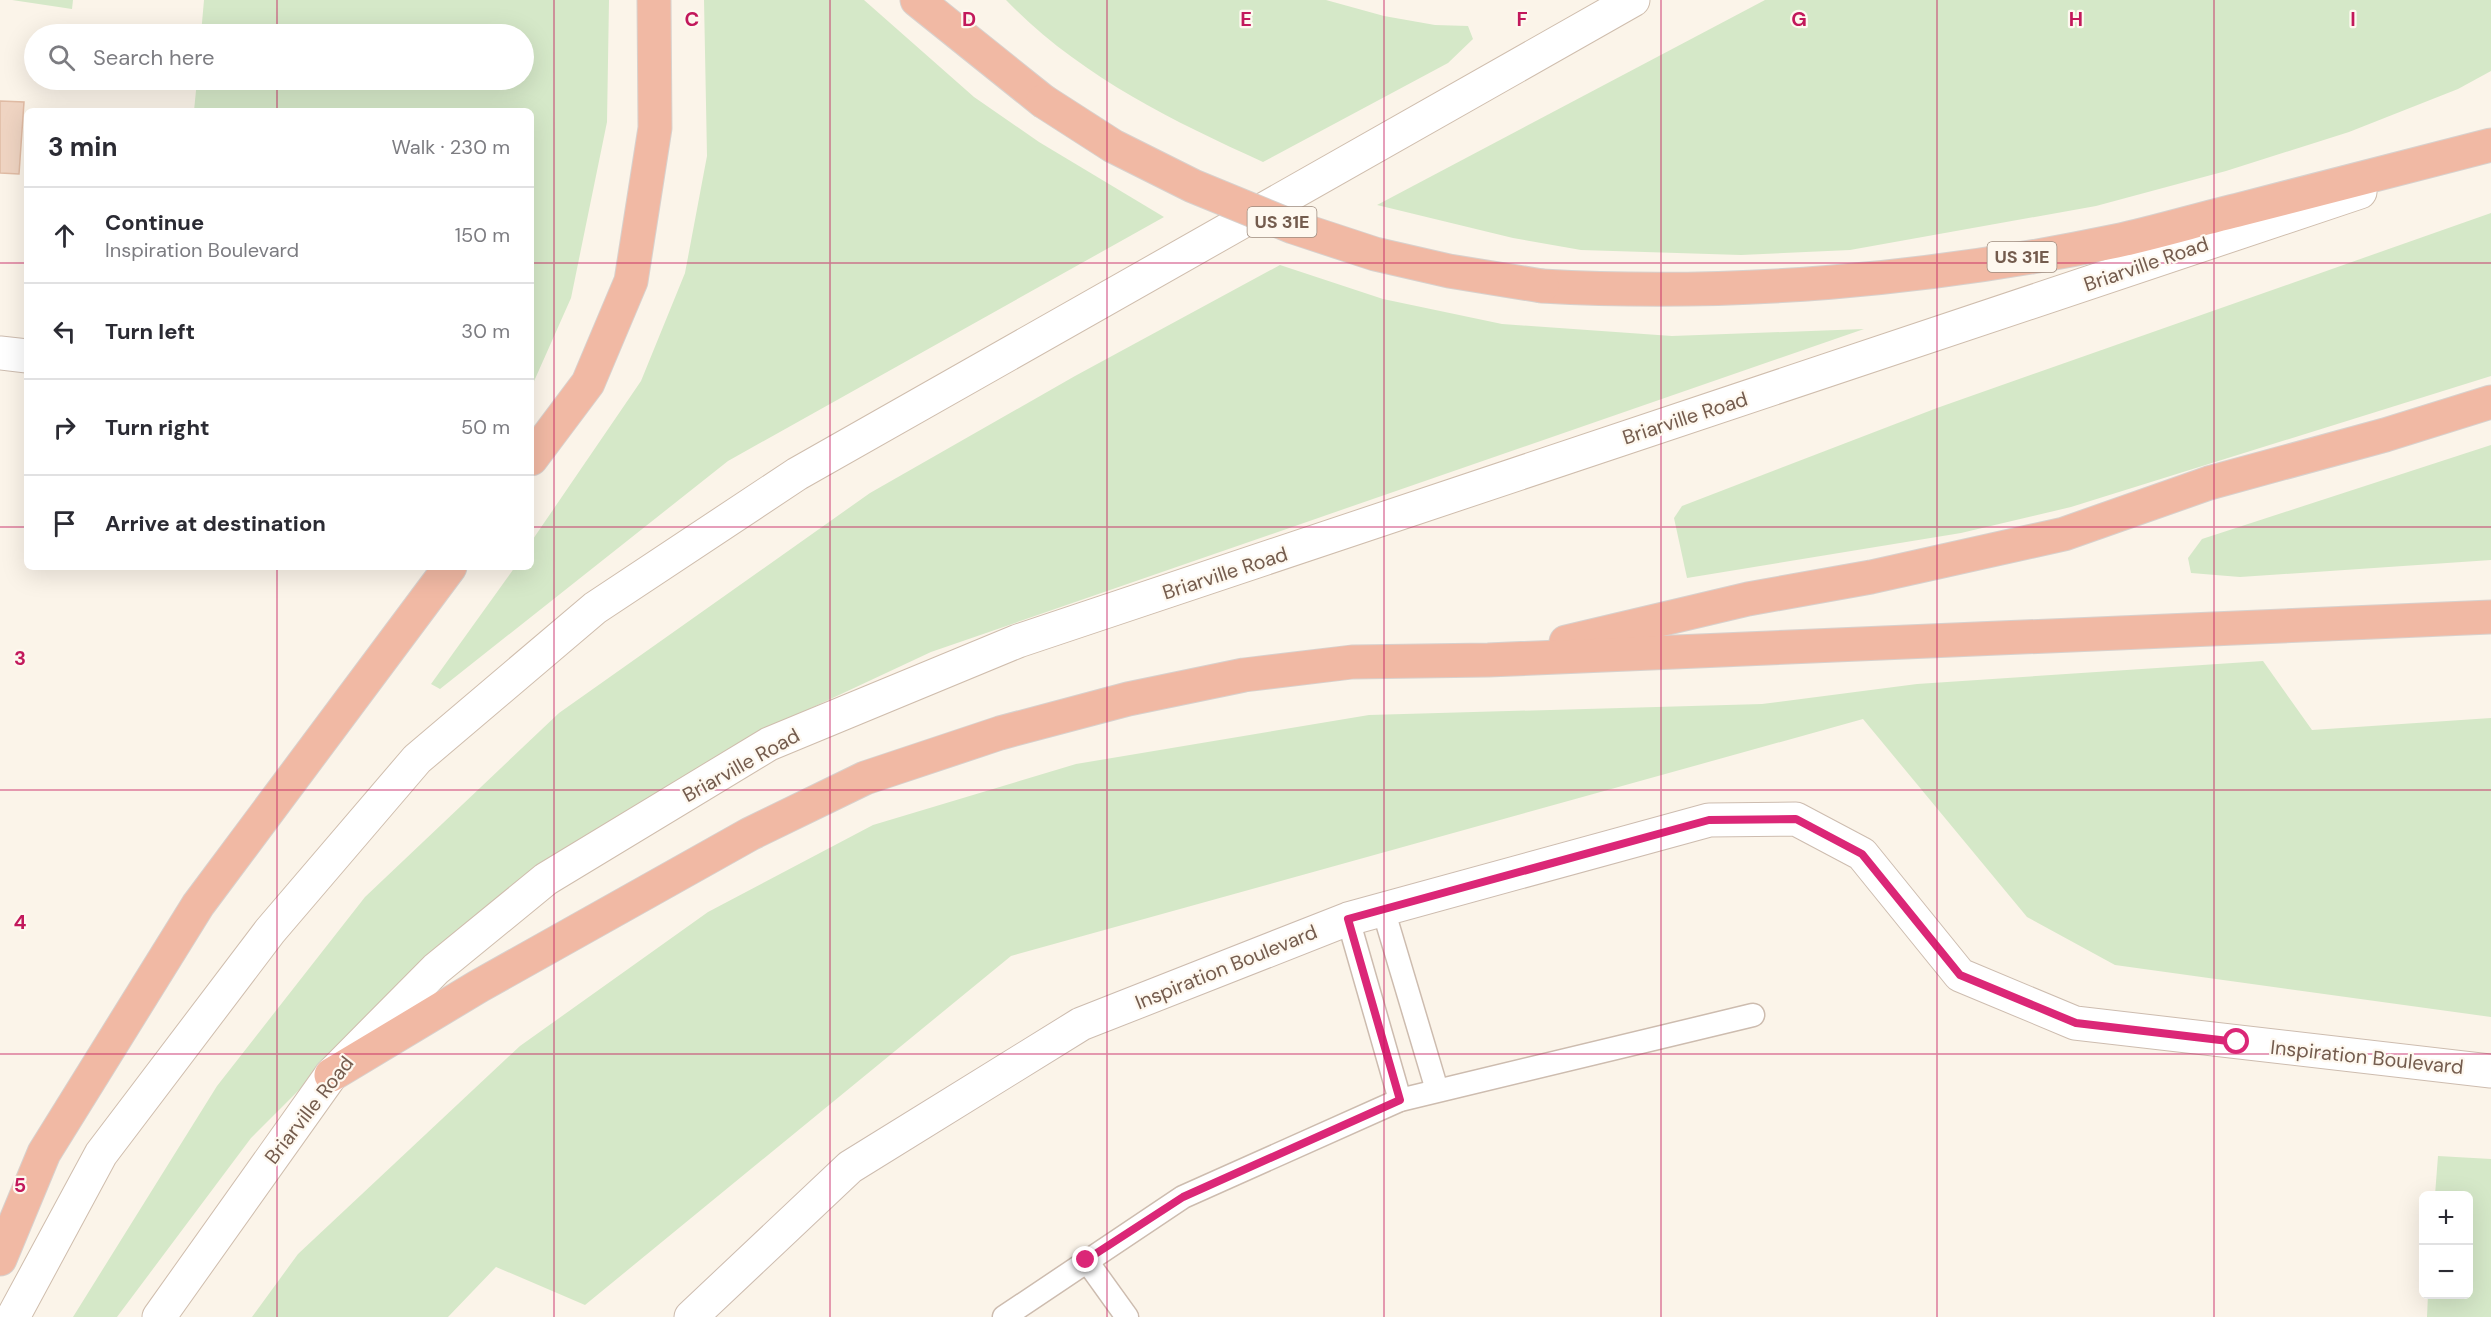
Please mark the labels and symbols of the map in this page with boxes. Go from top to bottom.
text: C [685,6,699,32]
text: D [962,6,976,32]
text: E [1240,6,1252,32]
text: F [1516,6,1528,32]
text: G [1791,6,1807,32]
text: H [2069,6,2083,32]
text: I [2350,6,2356,32]
road number: US 31E [1248,207,1316,237]
street label: Briarville Road [2080,231,2212,297]
road number: US 31E [1988,242,2056,272]
street label: Briarville Road [1619,386,1751,450]
street label: Briarville Road [1159,541,1291,605]
text: 3 [14,645,26,671]
street label: Briarville Road [678,722,804,808]
text: 4 [14,909,27,935]
street label: Inspiration Boulevard [1131,919,1321,1015]
route start [2223,1028,2249,1054]
street label: Inspiration Boulevard [2269,1034,2465,1080]
street label: Briarville Road [259,1051,359,1169]
text: 5 [14,1172,26,1198]
route end [1072,1246,1098,1272]

